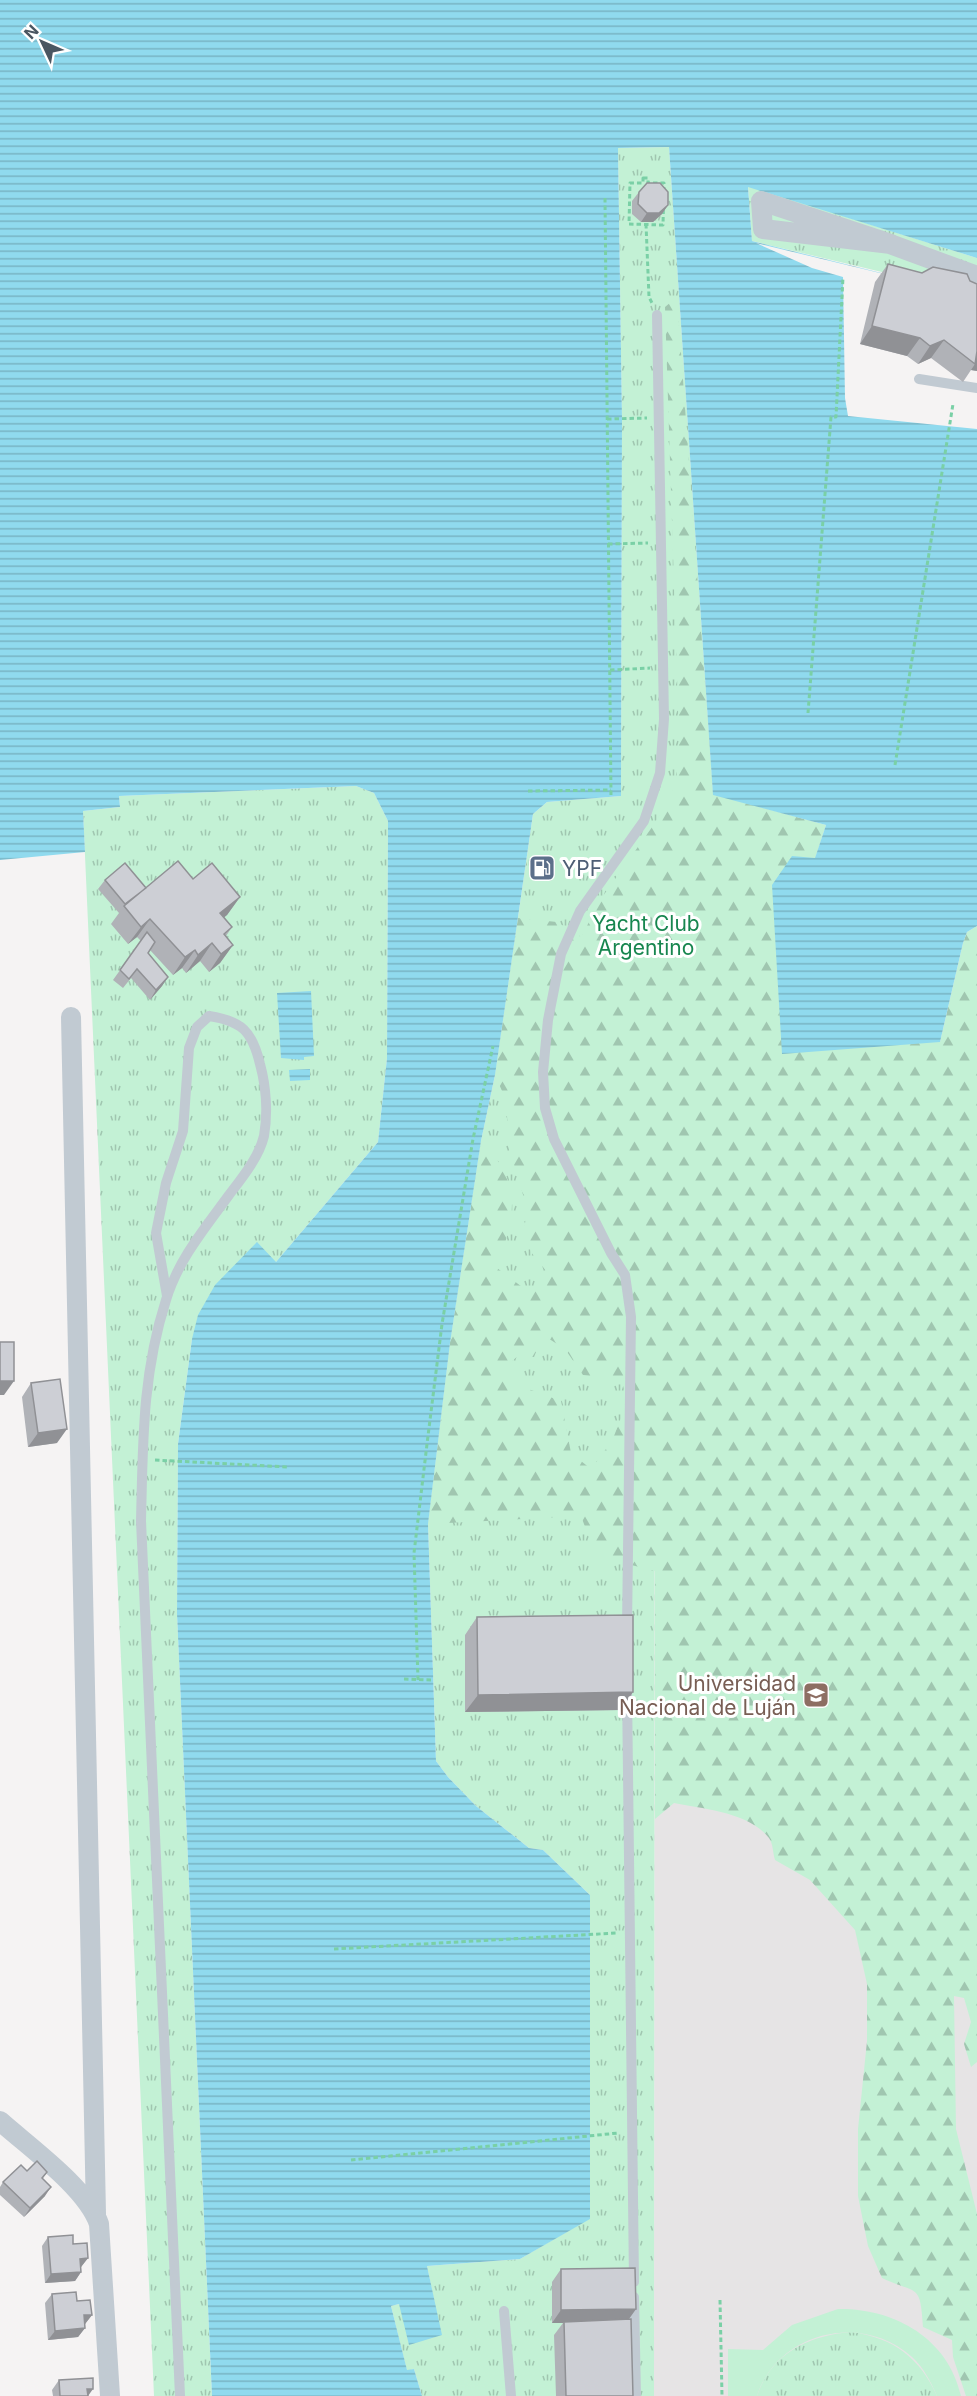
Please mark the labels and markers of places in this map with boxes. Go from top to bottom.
fuel station icon: YPF [527,853,557,883]
place label: YPF [562,856,602,881]
place label: Universidad Nacional de Luján [619,1671,796,1720]
school or university icon: Universidad Nacional de Luján [801,1680,831,1710]

